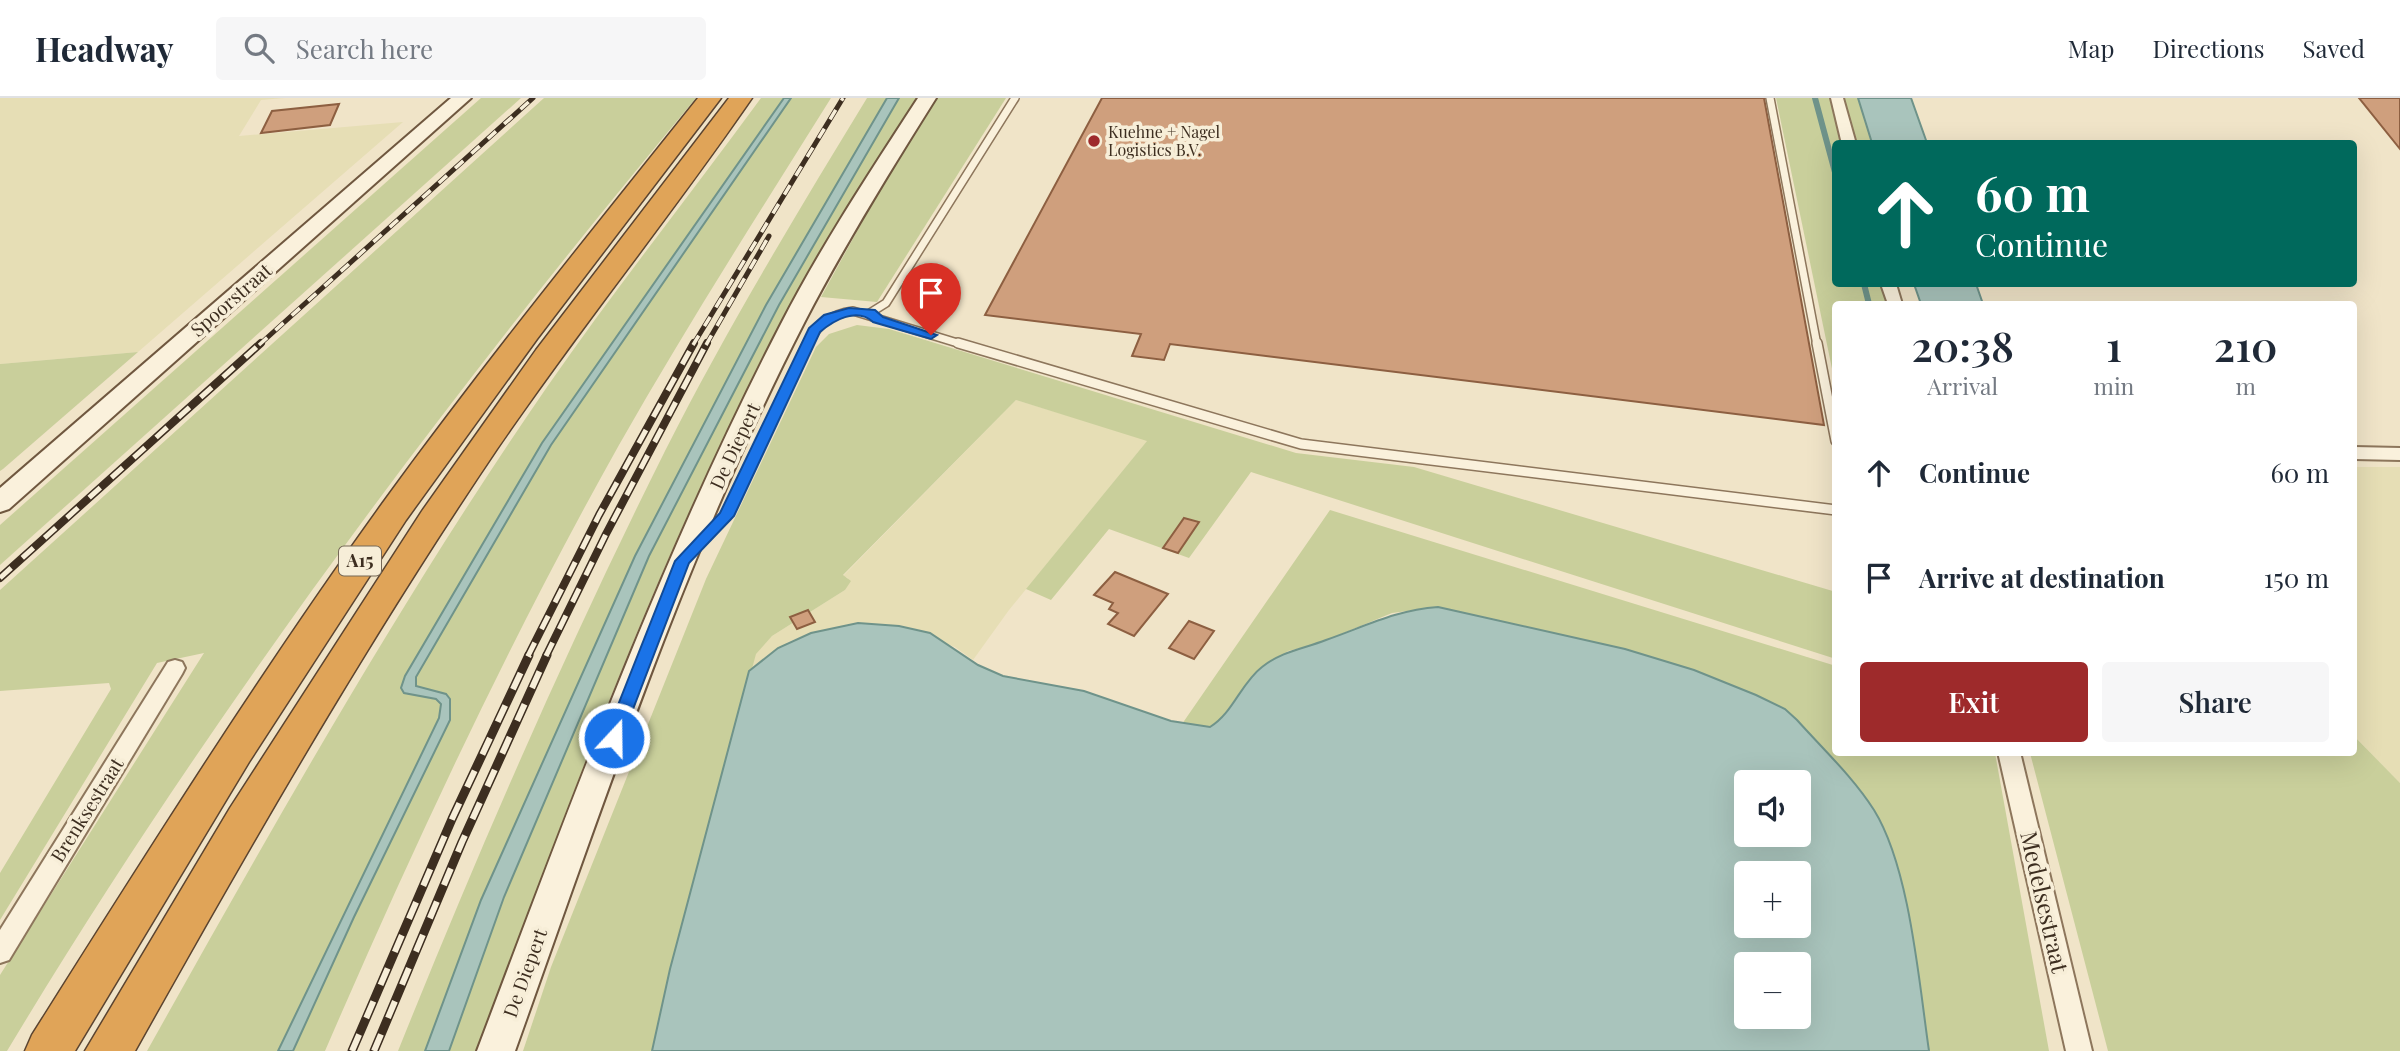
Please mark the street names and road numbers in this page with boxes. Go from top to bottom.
street label: Spoorstraat [184,256,277,342]
street label: De Diepert [703,398,766,493]
road number: A15 [339,546,381,575]
street label: Brenksestraat [44,752,129,867]
street label: Medelsestraat [2014,828,2077,976]
street label: De Diepert [496,924,552,1021]

